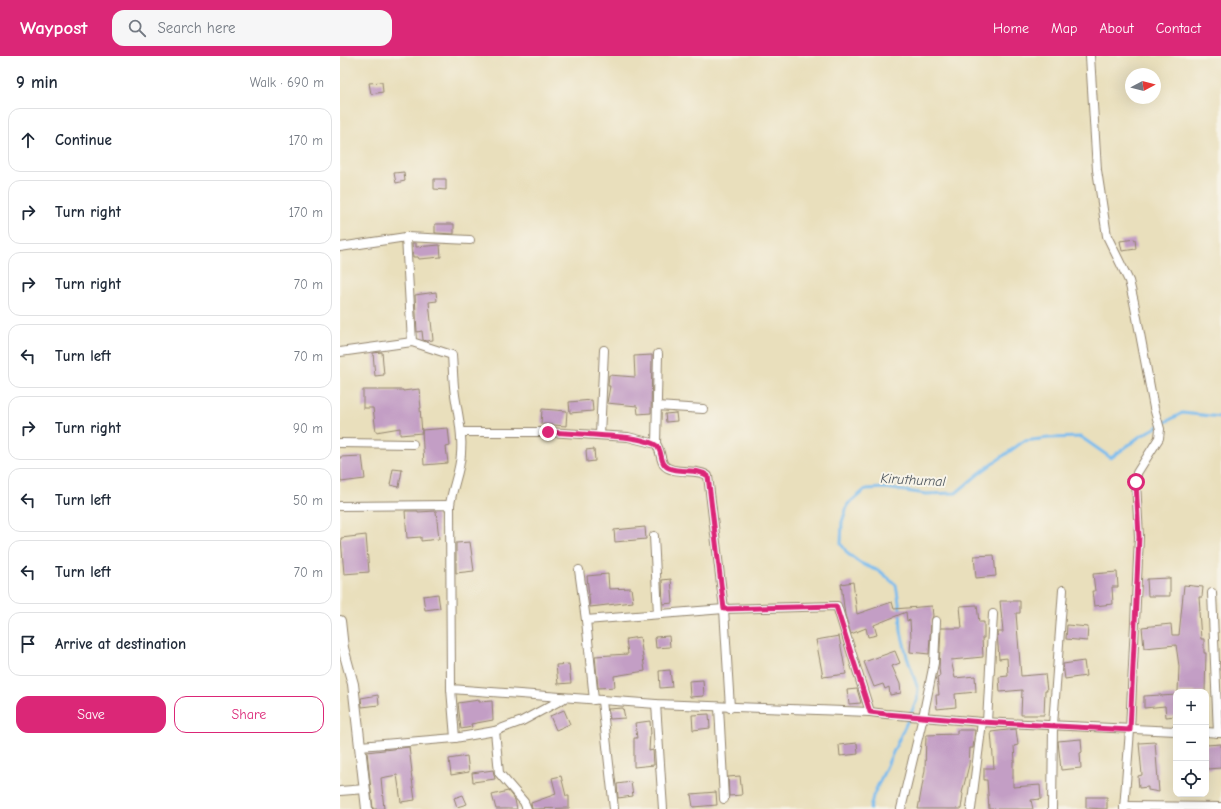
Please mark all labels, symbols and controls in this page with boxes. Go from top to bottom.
search box [112,10,392,46]
text: Waypost [20,17,88,39]
icon: search [126,17,148,39]
text: Search here [158,19,236,37]
text: Home [993,20,1029,37]
text: Map [1051,20,1077,37]
text: About [1099,20,1134,37]
text: Contact [1156,20,1201,37]
north arrow [1125,68,1161,104]
text: 9 min [16,73,58,92]
text: Walk · 690 m [250,75,324,90]
icon: ahead [17,129,39,151]
text: Continue [55,131,112,149]
text: 170 m [289,133,323,148]
icon: right [17,201,39,223]
text: Turn right [55,203,121,221]
text: 170 m [289,205,323,220]
icon: right [17,273,39,295]
text: Turn right [55,275,121,293]
text: 70 m [294,277,323,292]
icon: left [17,345,39,367]
text: Turn left [55,347,111,365]
text: 70 m [294,349,323,364]
icon: right [17,417,39,439]
text: Turn right [55,419,121,437]
text: 90 m [293,421,323,436]
route end [539,423,557,441]
water label: Kiruthumal [880,470,947,490]
route start [1127,473,1145,491]
icon: left [17,489,39,511]
text: Turn left [55,491,111,509]
text: 50 m [293,493,323,508]
icon: left [17,561,39,583]
text: Turn left [55,563,111,581]
text: 70 m [294,565,323,580]
icon: arrive [17,633,39,655]
text: Arrive at destination [55,635,186,653]
map controls [1173,689,1209,797]
button: + [1173,689,1209,725]
button: Save [16,696,166,733]
button: Share [174,696,324,733]
button: − [1173,725,1209,761]
button: locate [1173,761,1209,797]

